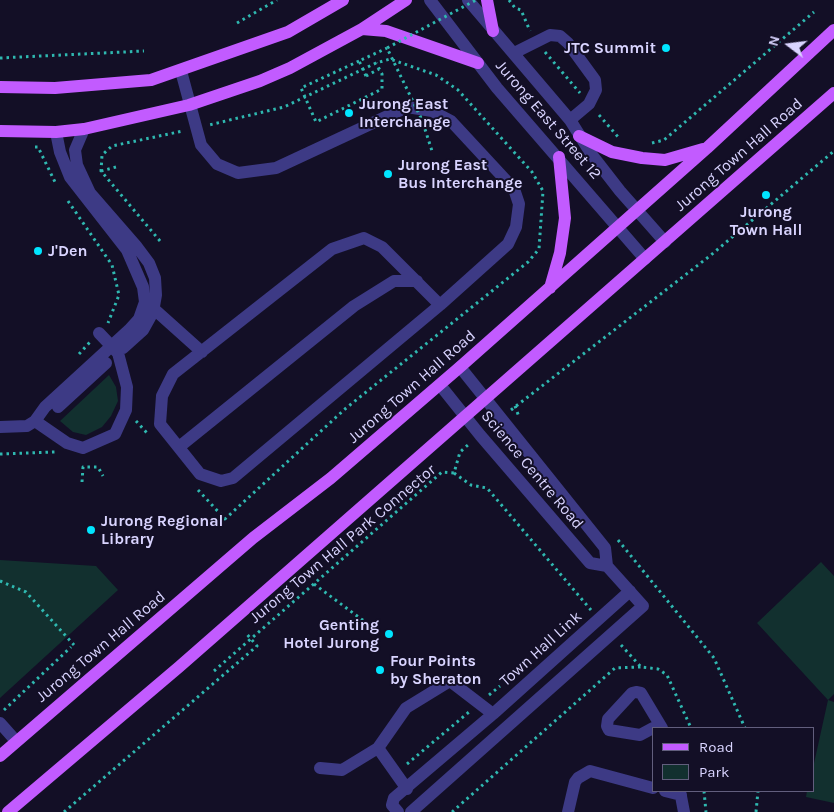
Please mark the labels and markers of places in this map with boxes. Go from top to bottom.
place label: JTC Summit [564,38,656,58]
marker: JTC Summit [660,42,672,54]
place label: Jurong East Interchange [359,94,450,132]
marker: Jurong East Interchange [343,107,355,119]
place label: Jurong East Bus Interchange [398,155,522,193]
marker: Jurong East Bus Interchange [382,168,394,180]
marker: Jurong Town Hall [760,189,772,201]
place label: Jurong Town Hall [730,202,802,240]
place label: J'Den [48,241,87,261]
marker: J'Den [32,245,44,257]
place label: Jurong Regional Library [101,511,223,549]
marker: Jurong Regional Library [85,524,97,536]
place label: Genting Hotel Jurong [283,615,379,653]
marker: Genting Hotel Jurong [383,628,395,640]
place label: Four Points by Sheraton [390,651,482,689]
marker: Four Points by Sheraton [374,664,386,676]

